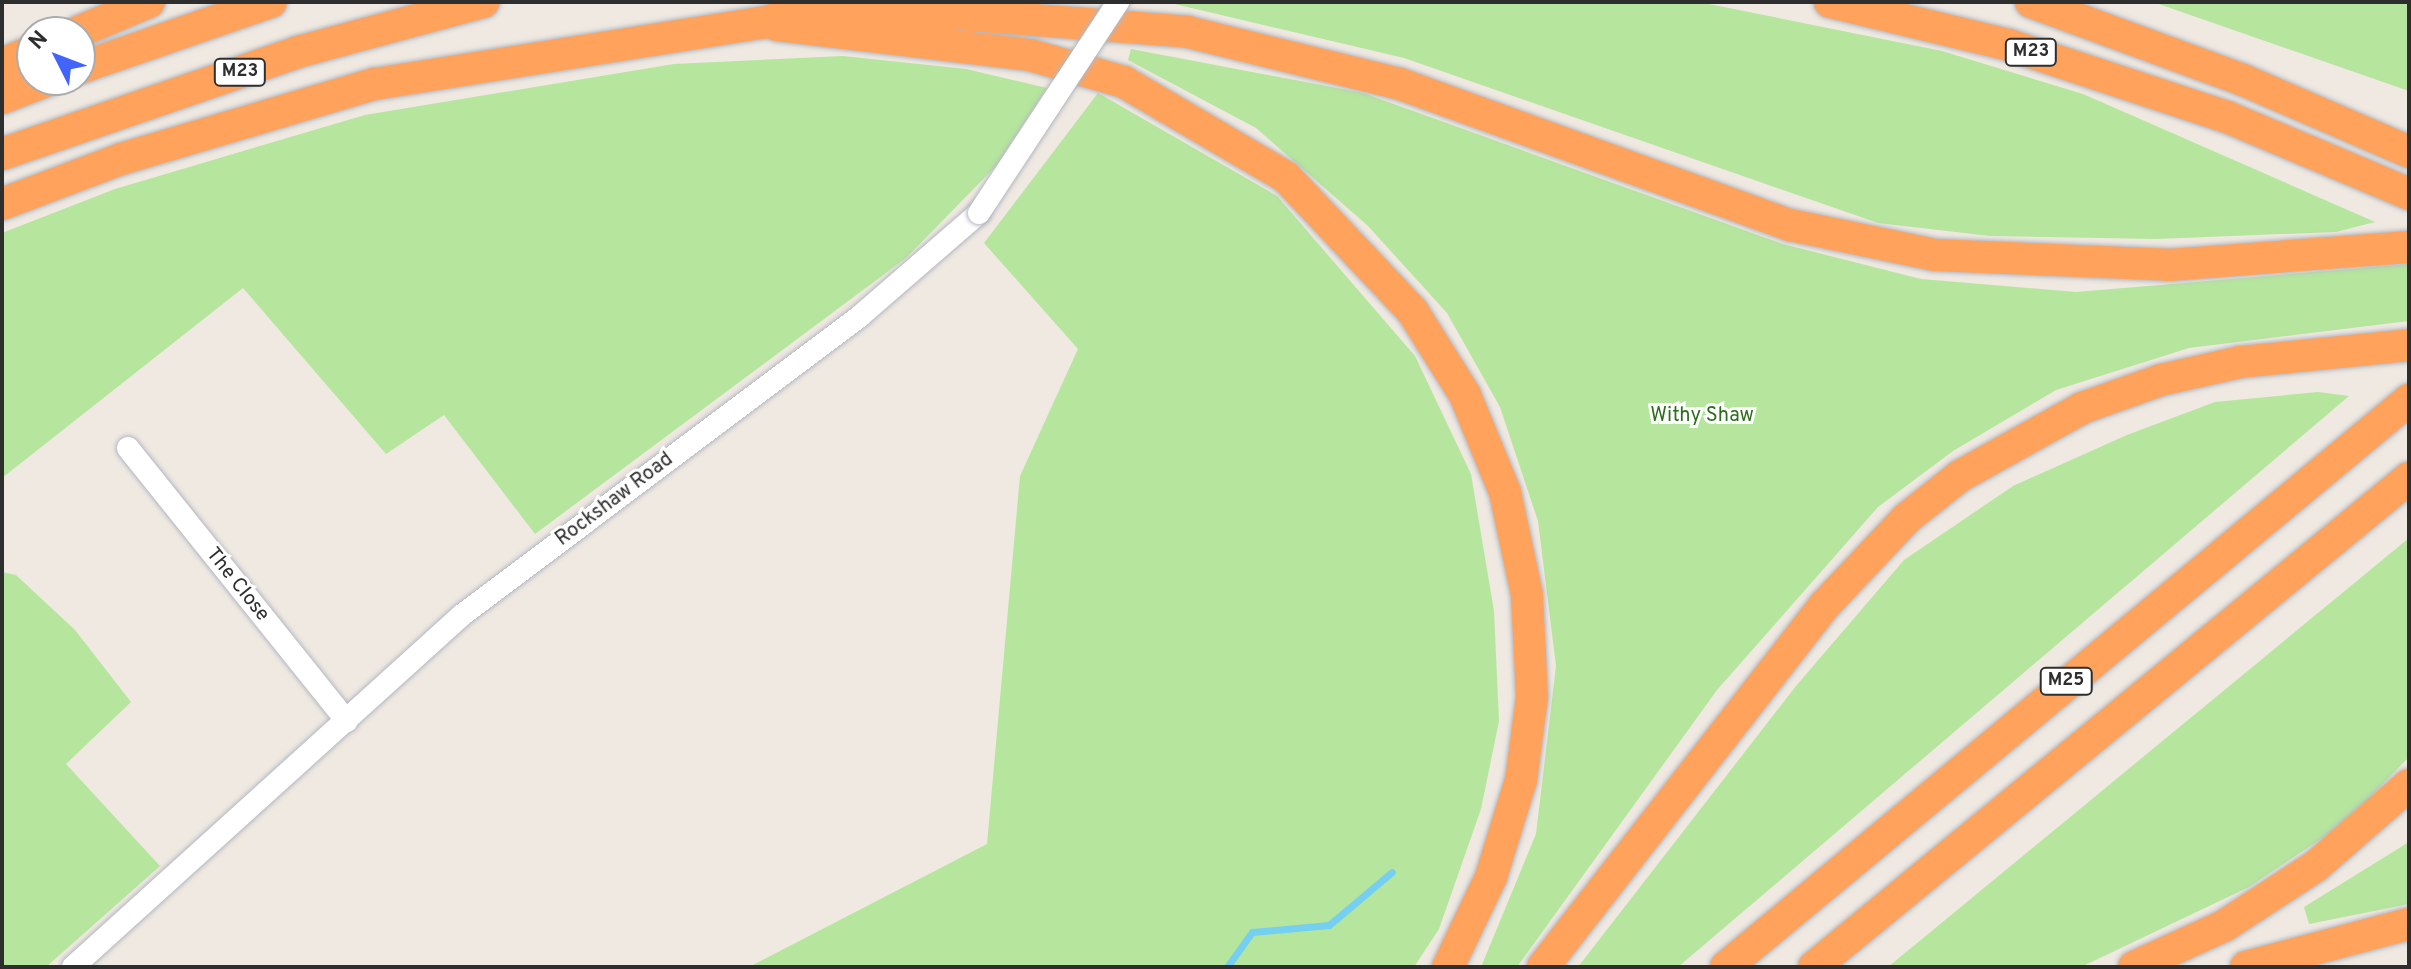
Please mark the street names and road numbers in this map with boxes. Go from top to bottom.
road number: M23 [2003,38,2059,66]
road number: M23 [212,58,268,86]
street label: Rockshaw Road [552,448,678,552]
street label: The Close [200,543,274,627]
road number: M25 [2038,667,2094,695]

